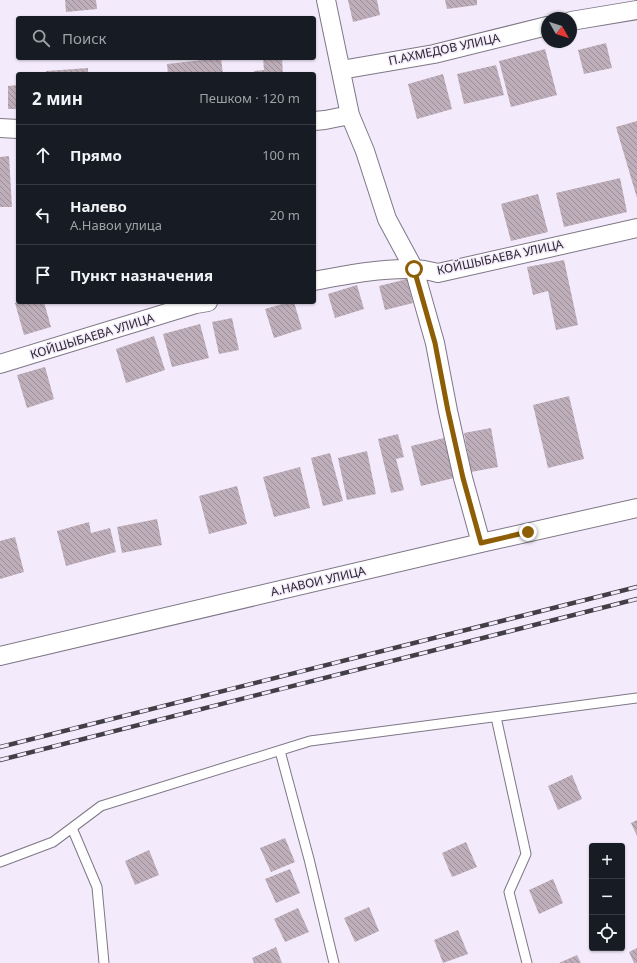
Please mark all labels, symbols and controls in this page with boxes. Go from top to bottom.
north arrow [541,12,577,48]
search box [16,16,316,60]
icon: search [30,27,52,49]
text: Поиск [62,28,107,48]
street label: П.АХМЕДОВ УЛИЦА [387,29,502,69]
text: 2 мин [32,87,83,110]
text: Пешком · 120 m [199,89,300,107]
icon: ahead [32,144,54,166]
text: Прямо [70,145,122,165]
text: 100 m [262,146,300,164]
text: Налево [70,196,127,216]
icon: left [32,204,54,226]
text: 20 m [270,206,300,224]
text: А.Навои улица [70,216,162,234]
street label: КОЙШЫБАЕВА УЛИЦА [435,235,565,279]
route start [405,260,423,278]
icon: arrive [32,264,54,286]
text: Пункт назначения [70,265,213,285]
street label: КОЙШЫБАЕВА УЛИЦА [28,309,156,363]
route end [519,523,537,541]
street label: А.НАВОИ УЛИЦА [269,562,367,600]
map controls [589,843,625,951]
button: + [589,843,625,879]
button: − [589,879,625,915]
button: locate [589,915,625,951]

